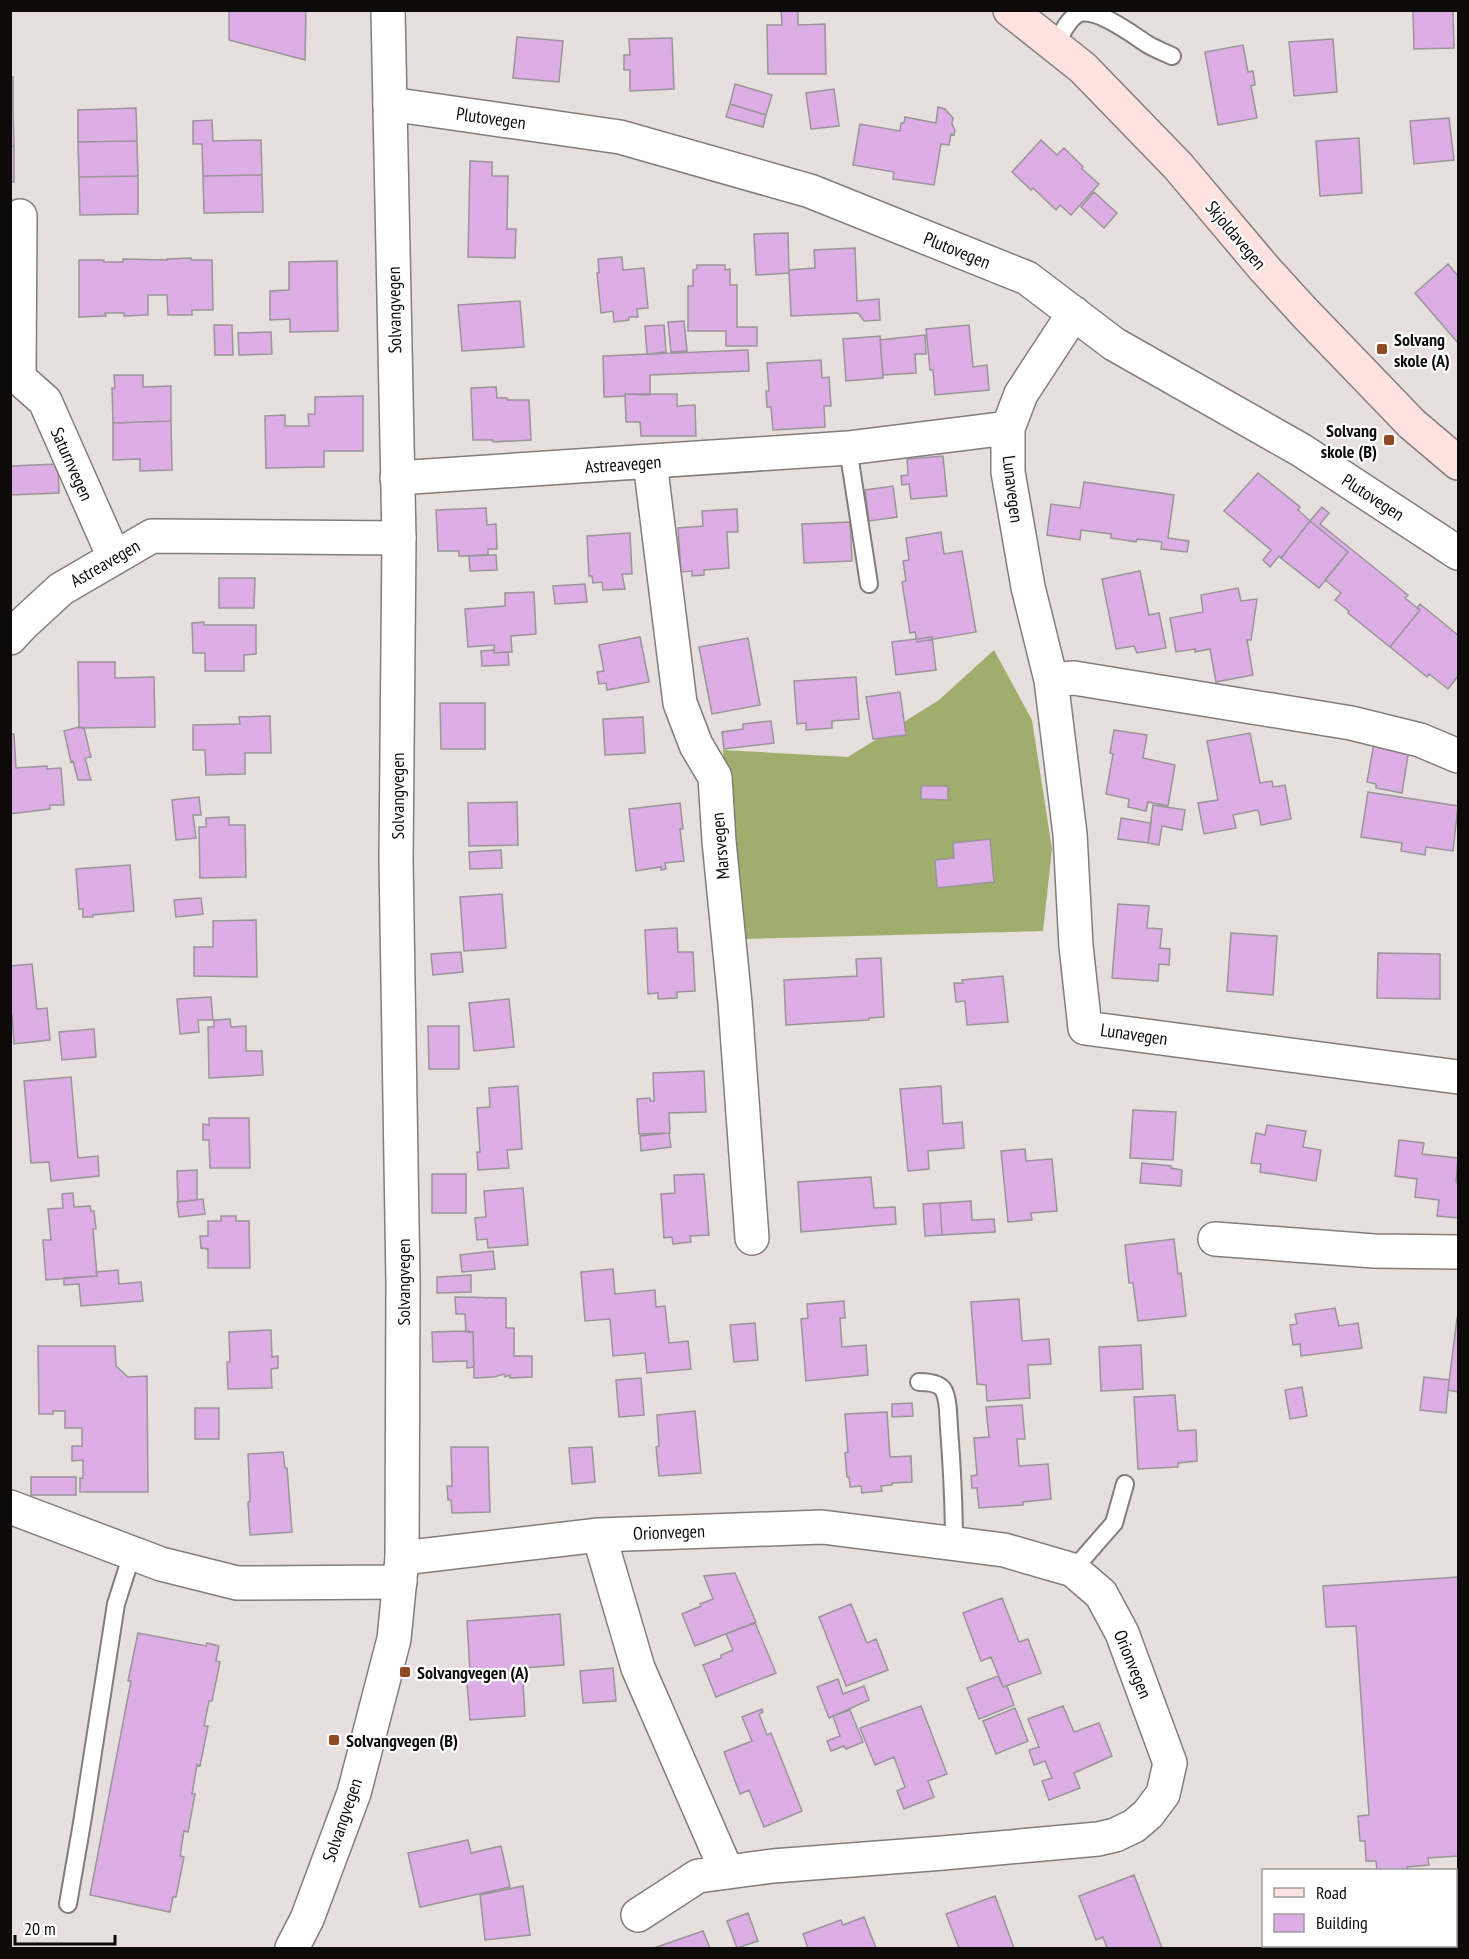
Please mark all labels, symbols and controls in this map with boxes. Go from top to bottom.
street label: Plutovegen [455,102,527,134]
street label: Skjoldavegen [1201,196,1271,274]
street label: Plutovegen [920,226,994,274]
street label: Solvangvegen [382,266,406,354]
place label: Solvang skole (A) [1394,328,1450,372]
marker: Solvang skole (A) [1375,342,1389,356]
place label: Solvang skole (B) [1321,419,1377,463]
street label: Saturnvegen [46,424,98,504]
marker: Solvang skole (B) [1382,433,1396,447]
street label: Astreavegen [584,450,662,478]
street label: Lunavegen [997,454,1029,524]
street label: Plutovegen [1337,468,1409,526]
street label: Astreavegen [66,534,144,592]
street label: Solvangvegen [386,753,409,839]
street label: Marsvegen [706,812,734,880]
street label: Lunavegen [1099,1018,1169,1050]
street label: Solvangvegen [392,1239,415,1325]
street label: Orionvegen [633,1519,705,1545]
street label: Orionvegen [1109,1626,1157,1702]
place label: Solvangvegen (A) [417,1661,529,1684]
marker: Solvangvegen (A) [398,1665,412,1679]
place label: Solvangvegen (B) [346,1729,458,1752]
marker: Solvangvegen (B) [327,1733,341,1747]
street label: Solvangvegen [317,1775,367,1865]
legend [1262,1869,1457,1947]
text: Road [1316,1881,1347,1904]
scale bar [15,1908,116,1946]
text: Building [1316,1911,1368,1934]
text: 20 m [24,1917,56,1940]

